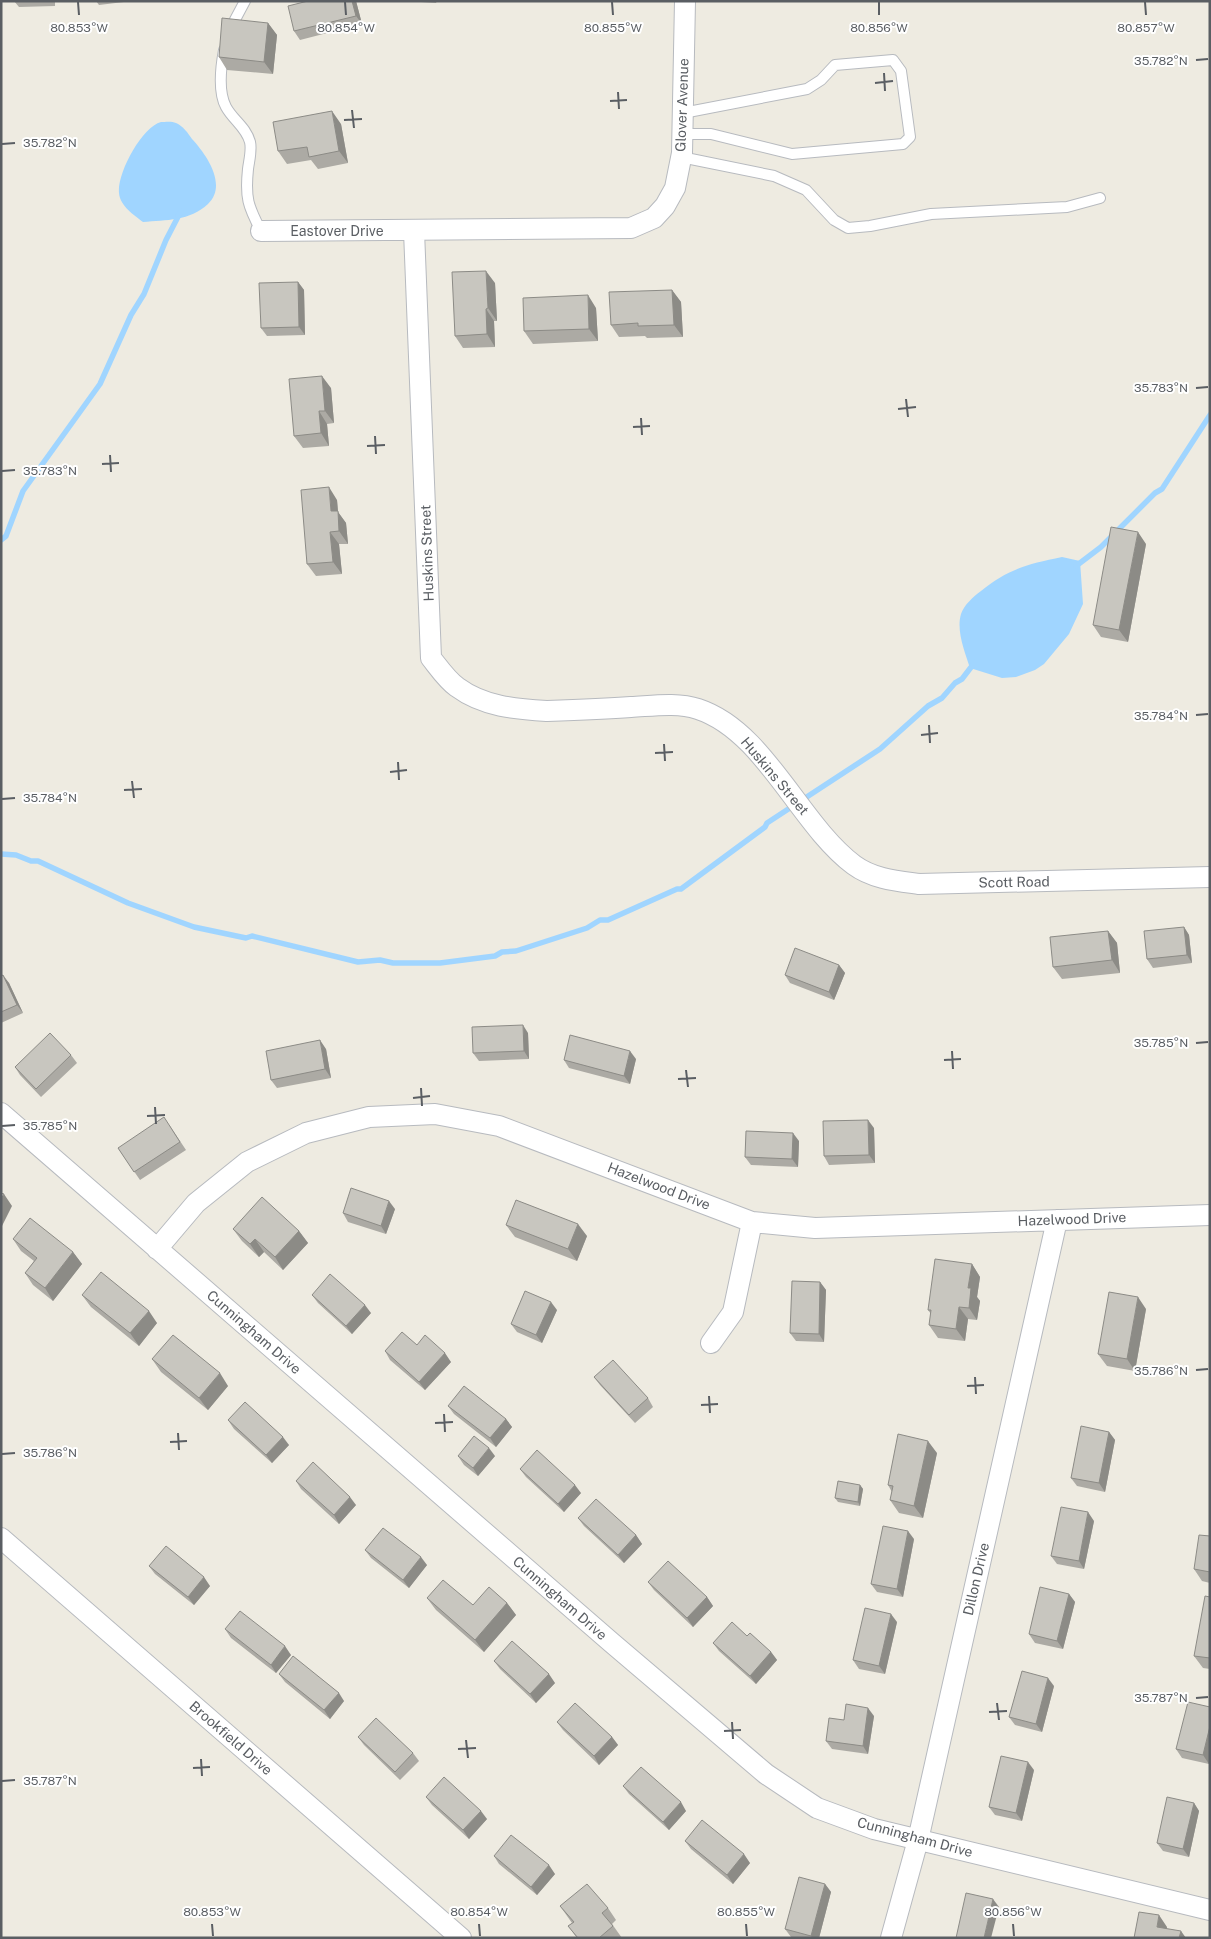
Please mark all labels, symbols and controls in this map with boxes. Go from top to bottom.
text: 80.853°W [50,21,108,35]
text: 80.854°W [317,21,375,35]
text: 80.855°W [584,21,642,35]
text: 80.856°W [850,21,908,35]
text: 80.857°W [1117,21,1175,35]
text: 35.782°N [1134,54,1188,68]
street label: Glover Avenue [672,58,692,152]
text: 35.782°N [23,136,77,150]
street label: Eastover Drive [290,223,384,239]
text: 35.783°N [1134,381,1188,395]
text: 35.783°N [23,464,77,478]
street label: Huskins Street [417,504,437,602]
text: 35.784°N [1134,709,1188,723]
street label: Huskins Street [738,734,812,818]
text: 35.784°N [23,791,77,805]
street label: Scott Road [978,873,1050,891]
text: 35.785°N [1134,1036,1188,1050]
text: 35.785°N [23,1119,77,1133]
street label: Hazelwood Drive [605,1159,713,1213]
street label: Hazelwood Drive [1017,1209,1127,1229]
street label: Cunningham Drive [204,1287,304,1377]
text: 35.786°N [1134,1364,1188,1378]
text: 35.786°N [23,1446,77,1460]
street label: Dillon Drive [960,1541,992,1617]
street label: Cunningham Drive [510,1553,610,1643]
text: 35.787°N [1134,1691,1188,1705]
street label: Brookfield Drive [186,1698,276,1778]
text: 35.787°N [23,1774,77,1788]
street label: Cunningham Drive [855,1814,975,1860]
text: 80.853°W [183,1905,241,1919]
text: 80.854°W [450,1905,508,1919]
text: 80.855°W [717,1905,775,1919]
text: 80.856°W [984,1905,1042,1919]

